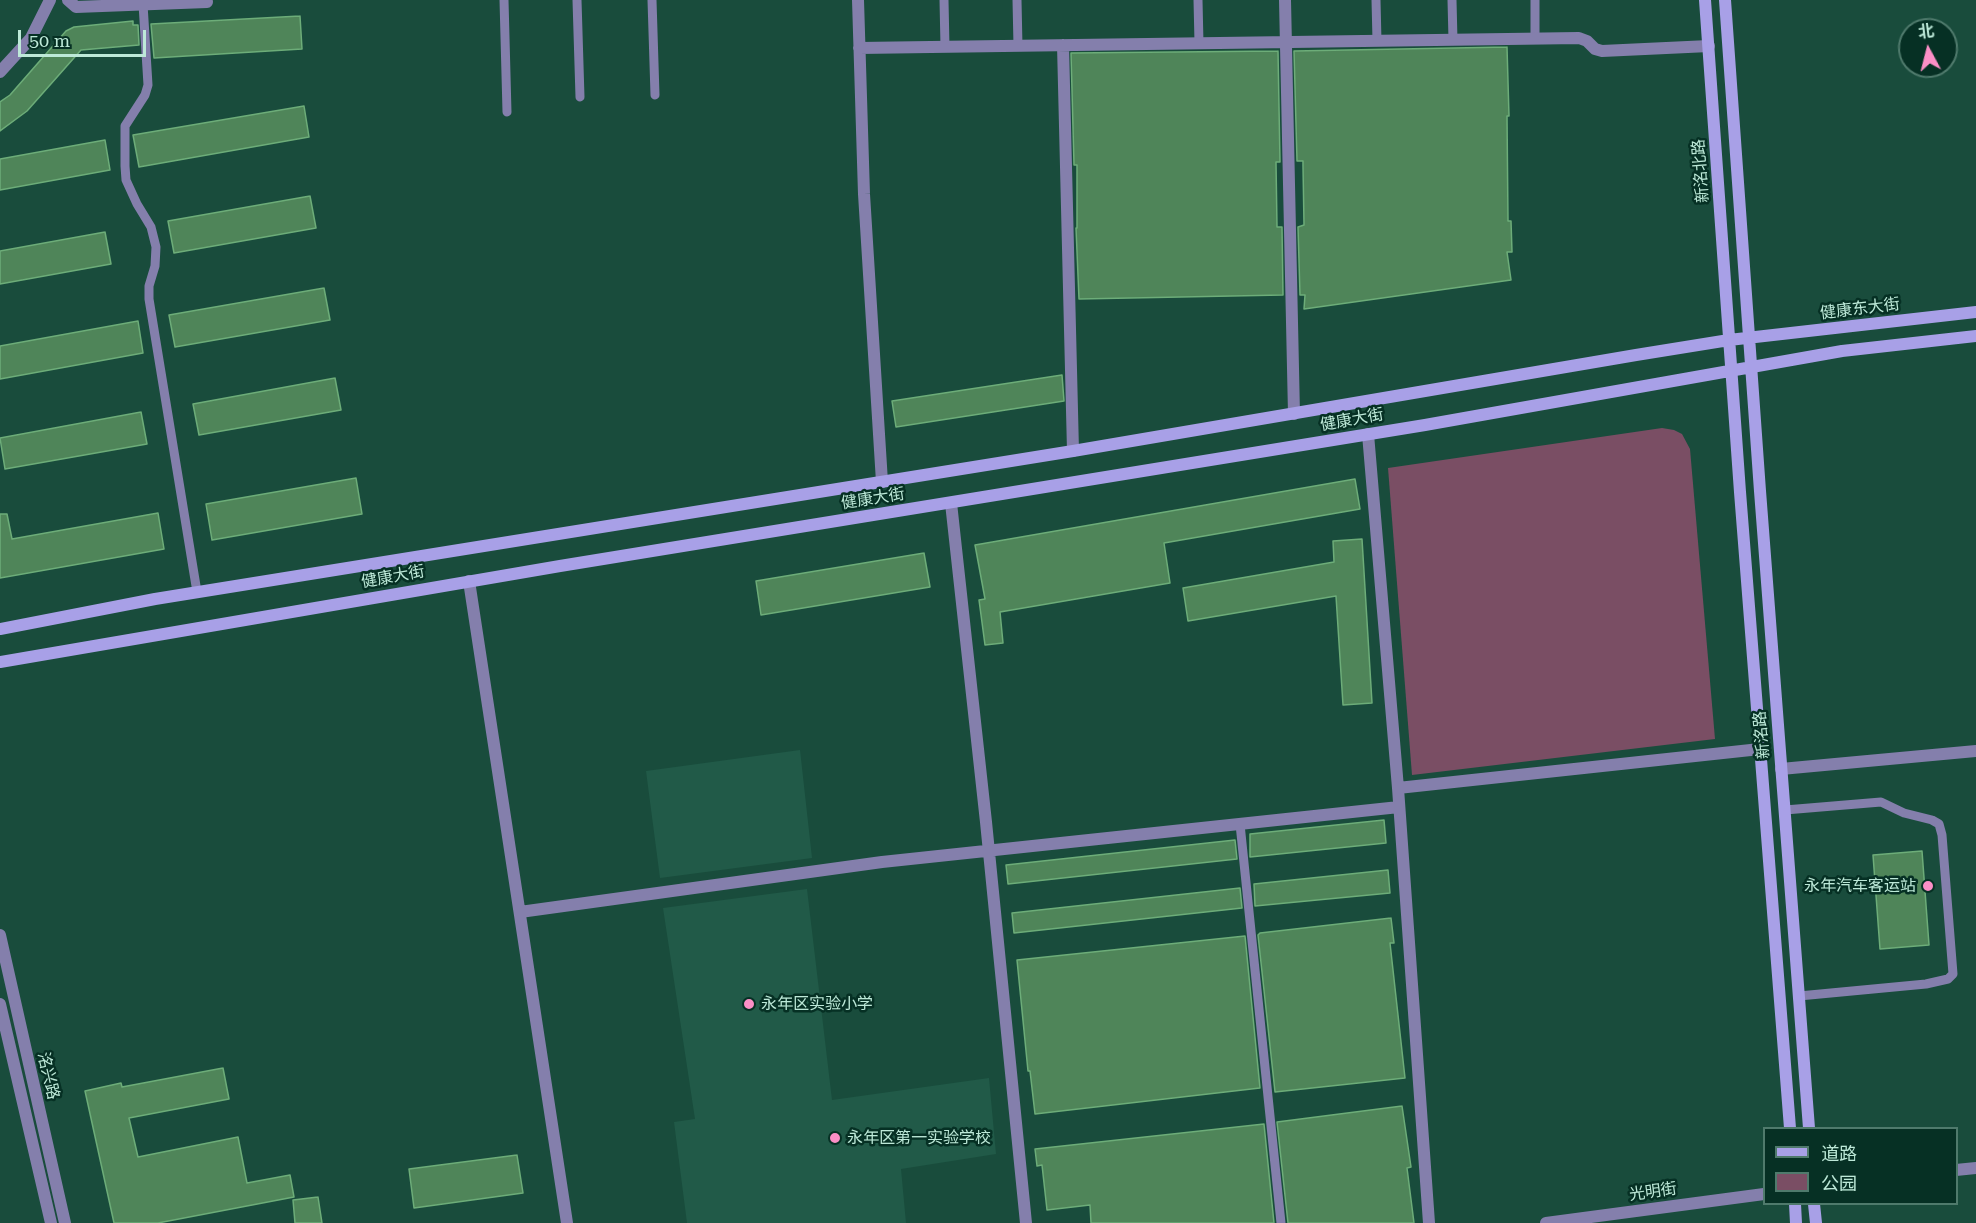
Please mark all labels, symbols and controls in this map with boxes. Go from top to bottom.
scale bar [21,18,148,56]
north arrow [1898,18,1958,78]
text: 北 [1917,21,1935,42]
text: 50 m [29,30,70,51]
street label: 新洺北路 [1689,138,1713,204]
street label: 健康东大街 [1819,295,1901,323]
street label: 健康大街 [1319,405,1385,435]
street label: 健康大街 [840,485,906,513]
street label: 健康大街 [360,562,426,592]
street label: 新洺路 [1750,710,1774,760]
place label: 永年汽车客运站 [1804,876,1916,896]
marker: 永年汽车客运站 [1921,879,1935,893]
place label: 永年区实验小学 [761,994,873,1014]
marker: 永年区实验小学 [742,997,756,1011]
street label: 洺兴路 [33,1050,63,1102]
legend [1763,1127,1958,1205]
place label: 永年区第一实验学校 [847,1128,991,1148]
marker: 永年区第一实验学校 [828,1131,842,1145]
text: 道路 [1821,1143,1857,1164]
text: 公园 [1821,1173,1857,1194]
street label: 光明街 [1628,1179,1678,1205]

